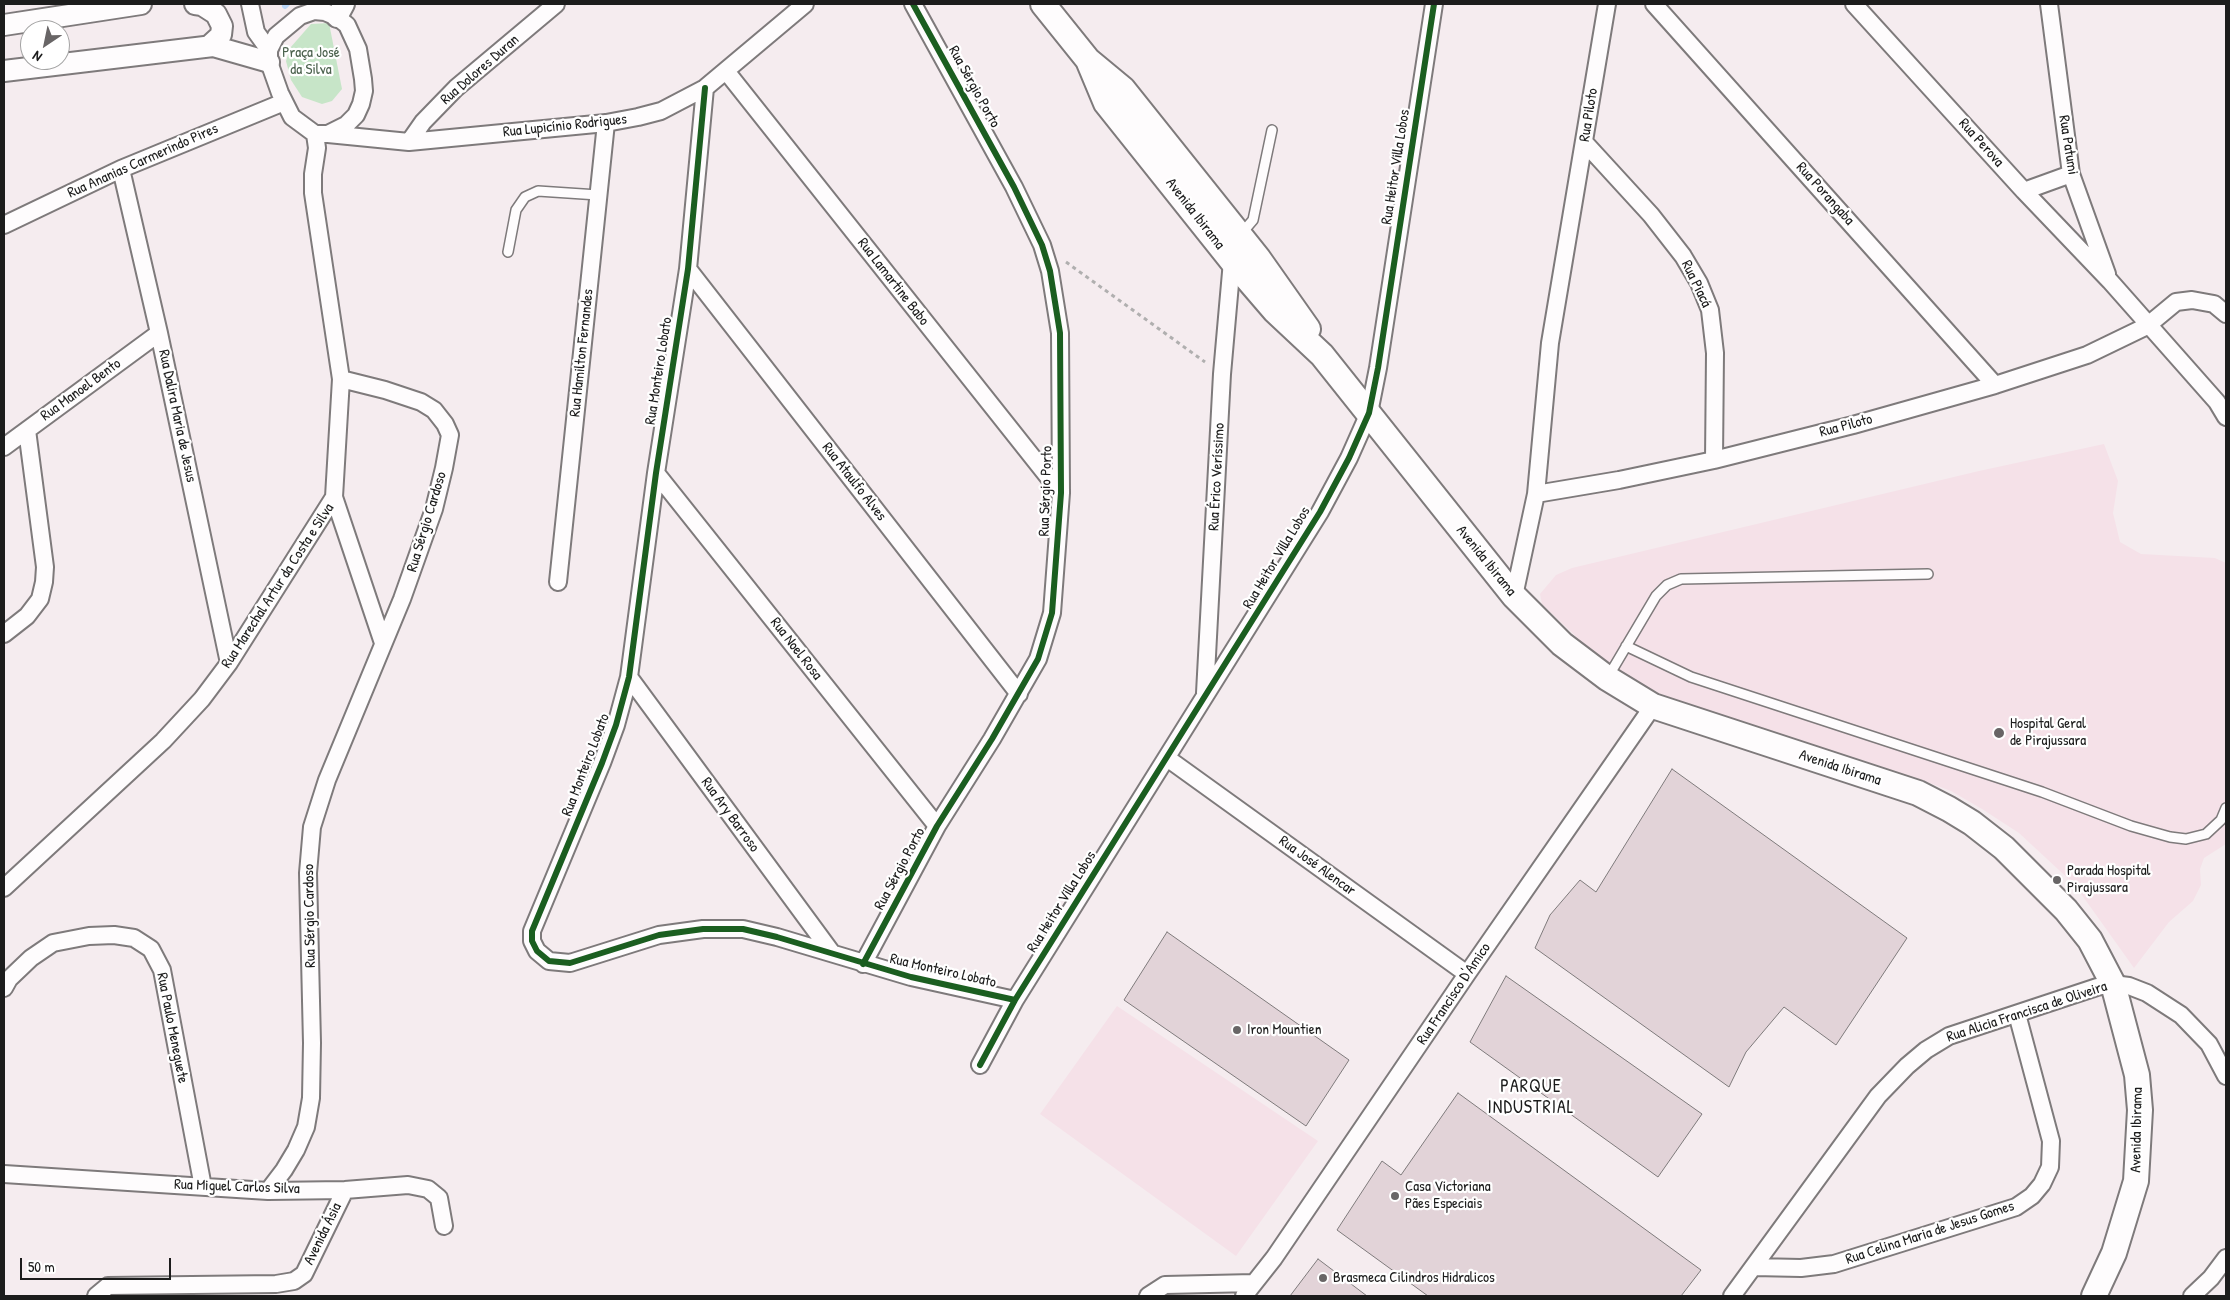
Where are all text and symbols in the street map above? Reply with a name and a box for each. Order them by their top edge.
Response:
north arrow [20,20,70,70]
street label: Rua Dolores Duran [437,31,523,109]
street label: Rua Sérgio Porto [944,43,1004,131]
park label: Praça José da Silva [282,44,340,79]
text: N [28,47,45,67]
street label: Rua Piloto [1576,87,1602,143]
street label: Rua Heitor Villa Lobos [1378,108,1414,226]
street label: Rua Lupicínio Rodrigues [502,111,628,141]
street label: Rua Patumi [2054,114,2082,176]
street label: Rua Perova [1955,115,2007,171]
street label: Rua Ananias Carmerindo Pires [65,120,221,202]
street label: Rua Porangaba [1792,159,1858,229]
street label: Avenida Ibirama [1162,175,1228,253]
street label: Rua Lamartine Babo [853,235,933,329]
street label: Rua Piacá [1677,257,1715,311]
street label: Rua Hamilton Fernandes [566,288,598,418]
street label: Rua Monteiro Lobato [642,316,676,426]
street label: Rua Dalira Maria de Jesus [154,348,200,484]
street label: Rua Manoel Bento [37,355,125,425]
street label: Rua Piloto [1818,410,1874,442]
street label: Rua Érico Veríssimo [1205,423,1229,531]
street label: Rua Ataulfo Alves [818,439,890,525]
street label: Rua Sérgio Porto [1035,445,1057,537]
street label: Rua Sérgio Cardoso [403,470,451,574]
street label: Rua Marechal Artur da Costa e Silva [218,500,338,672]
street label: Rua Heitor Villa Lobos [1239,504,1315,612]
street label: Avenida Ibirama [1452,522,1520,600]
street label: Rua Noel Rosa [766,614,826,684]
street label: Rua Monteiro Lobato [558,711,614,819]
place label: Hospital Geral de Pirajussara [2010,715,2086,750]
marker: Hospital Geral de Pirajussara [1992,726,2006,740]
street label: Avenida Ibirama [1797,746,1883,790]
street label: Rua Ary Barroso [697,774,763,856]
street label: Rua Sérgio Porto [871,825,929,913]
street label: Rua José Alencar [1275,832,1359,900]
street label: Rua Heitor Villa Lobos [1024,848,1100,956]
place label: Parada Hospital Pirajussara [2067,862,2151,897]
street label: Rua Sérgio Cardoso [300,864,320,968]
marker: Parada Hospital Pirajussara [2051,874,2063,886]
street label: Rua Francisco D'Amico [1413,940,1495,1048]
street label: Rua Monteiro Lobato [888,950,998,992]
street label: Rua Paulo Meneguete [152,971,192,1085]
street label: Rua Alicia Francisca de Oliveira [1945,978,2109,1046]
place label: Iron Mountien [1247,1021,1322,1039]
marker: Iron Mountien [1231,1024,1243,1036]
district label: PARQUE INDUSTRIAL [1486,1076,1576,1118]
street label: Avenida Ibirama [2127,1087,2147,1173]
street label: Rua Miguel Carlos Silva [174,1176,300,1198]
place label: Casa Victoriana Pães Especiais [1405,1178,1491,1213]
marker: Casa Victoriana Pães Especiais [1389,1190,1401,1202]
street label: Rua Celina Maria de Jesus Gomes [1844,1197,2016,1269]
street label: Avenida Ásia [300,1200,346,1268]
scale bar [22,1248,174,1280]
text: 50 m [28,1256,55,1277]
place label: Brasmeca Cilindros Hidralicos [1333,1269,1495,1287]
marker: Brasmeca Cilindros Hidralicos [1317,1272,1329,1284]

